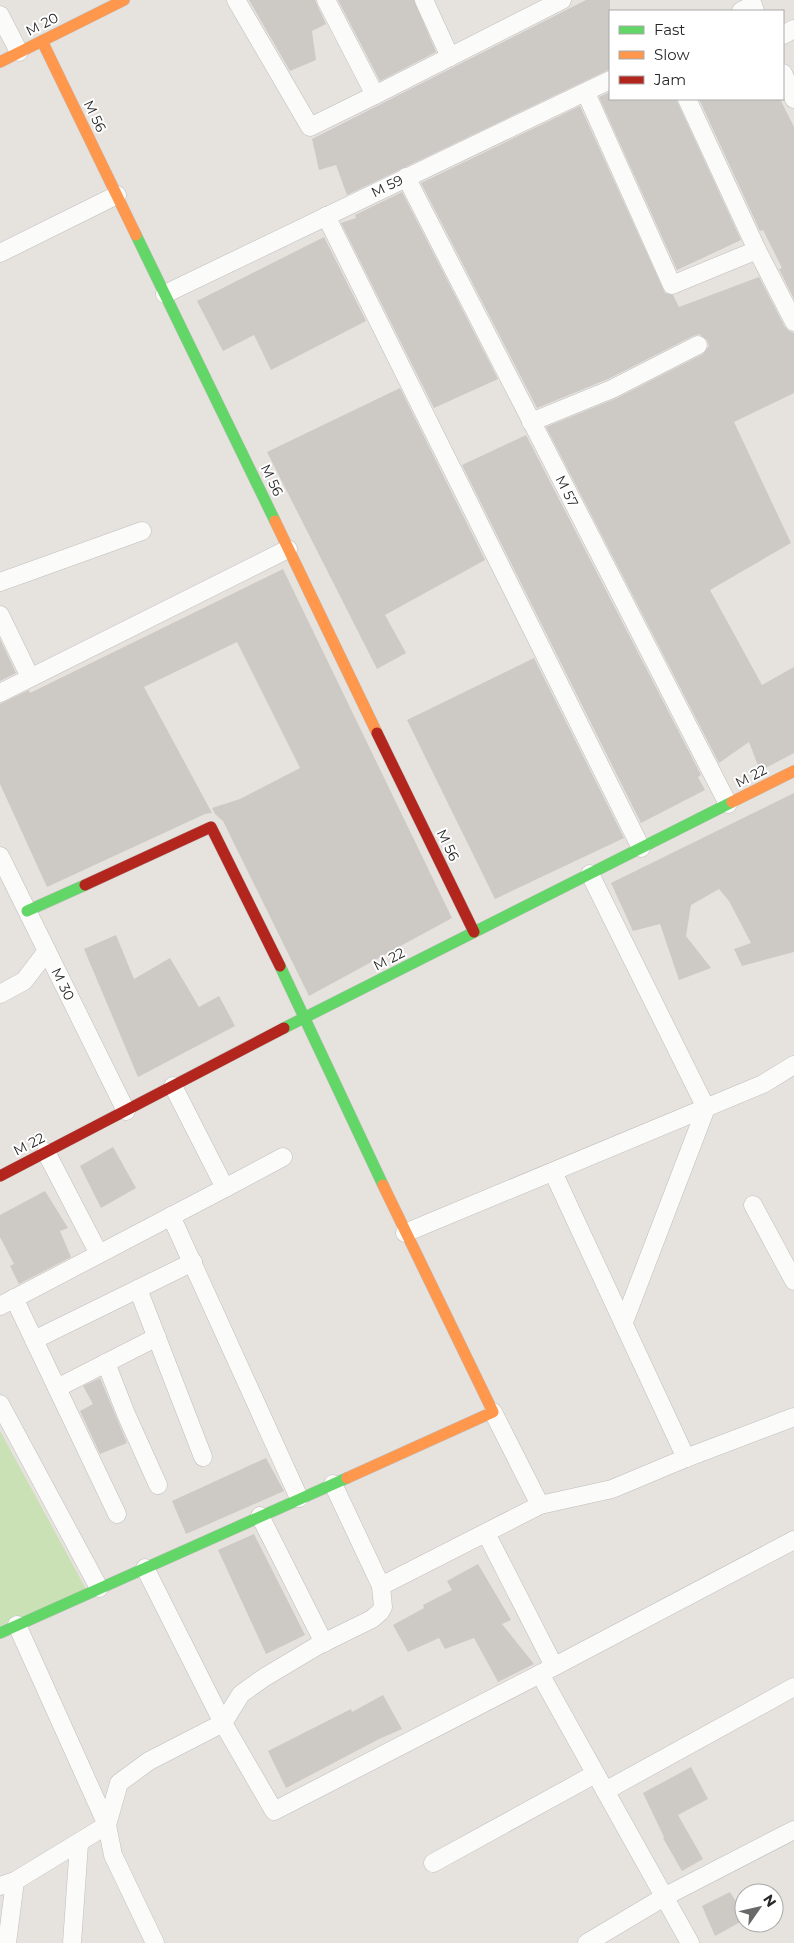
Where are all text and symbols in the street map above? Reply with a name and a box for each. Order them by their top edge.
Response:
street label: M 20 [23,8,61,40]
legend [609,10,784,100]
text: Fast [654,20,685,39]
text: Slow [654,45,690,64]
text: Jam [653,70,686,89]
street label: M 56 [80,97,111,135]
street label: M 59 [368,171,406,201]
street label: M 56 [257,461,288,499]
street label: M 57 [551,472,583,510]
street label: M 22 [732,760,770,791]
street label: M 56 [433,826,464,864]
street label: M 22 [370,943,408,974]
street label: M 30 [47,965,79,1003]
street label: M 22 [10,1128,48,1159]
north arrow [734,1883,784,1933]
text: N [759,1891,780,1910]

